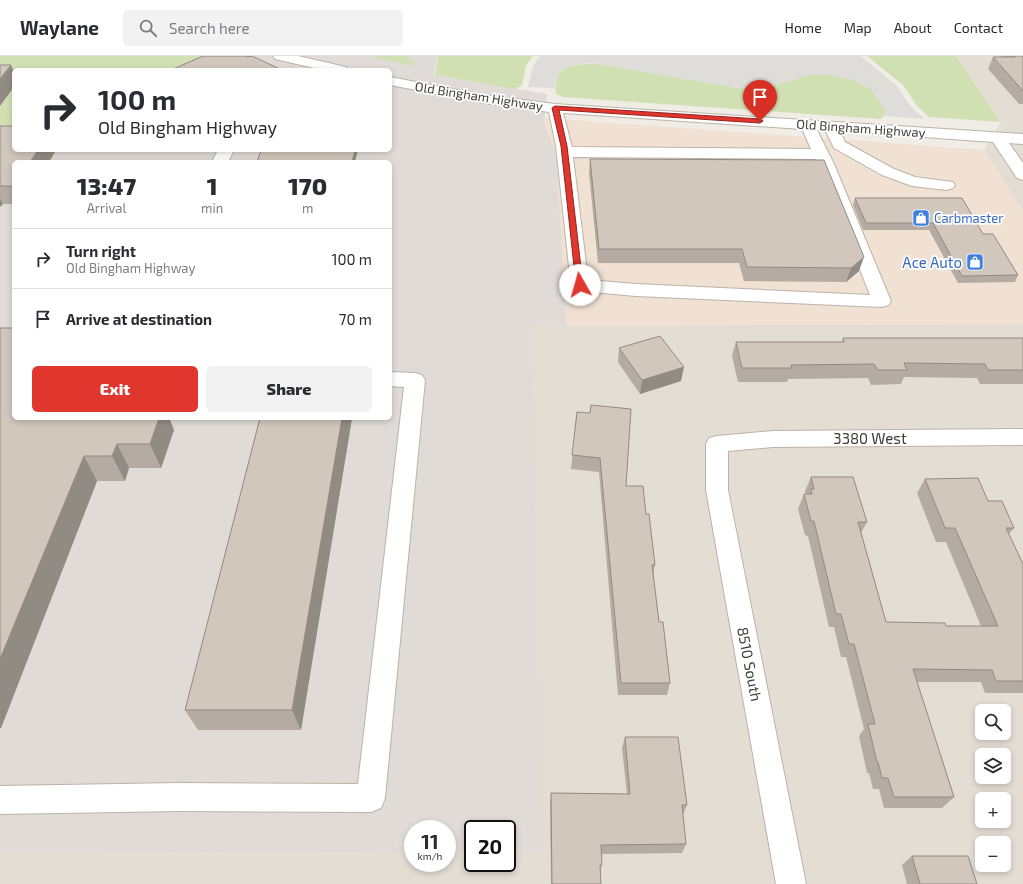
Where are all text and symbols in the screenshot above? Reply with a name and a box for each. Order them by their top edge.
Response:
search box [123,10,403,46]
text: Waylane [20,16,99,39]
icon: search [137,17,159,39]
text: Search here [169,19,250,37]
text: Home [785,19,822,36]
text: Map [844,19,872,36]
text: About [894,19,932,36]
text: Contact [954,19,1003,36]
street label: Old Bingham Highway [414,78,544,114]
pin [743,80,777,121]
text: 100 m [98,82,176,116]
icon: right [32,84,84,136]
icon: arrive [749,86,771,108]
text: Old Bingham Highway [98,116,277,138]
street label: Old Bingham Highway [796,116,926,141]
text: 13:47 [77,171,136,200]
text: 1 [207,171,218,200]
text: 170 [288,171,327,200]
text: Arrival [87,200,126,216]
text: min [201,200,223,216]
text: m [302,200,313,216]
shop icon: Carbmaster [911,208,931,228]
place label: Carbmaster [934,210,1003,226]
text: Turn right [66,242,136,260]
icon: right [32,248,54,270]
text: 100 m [331,250,372,268]
shop icon: Ace Auto [965,252,985,272]
place label: Ace Auto [902,253,962,271]
text: Old Bingham Highway [66,260,195,276]
position arrow [559,264,601,306]
icon: arrive [32,308,54,330]
text: Arrive at destination [66,310,212,328]
text: 70 m [339,310,372,328]
button: Exit [32,366,198,412]
button: Share [206,366,372,412]
street label: 3380 West [833,429,907,447]
street label: 8510 South [734,625,766,703]
map controls [975,704,1011,872]
button: search [975,704,1011,740]
button: layers [975,748,1011,784]
button: + [975,792,1011,828]
speed limit sign: 20 [464,820,516,872]
text: 11 [421,829,439,853]
button: − [975,836,1011,872]
text: km/h [418,850,442,862]

